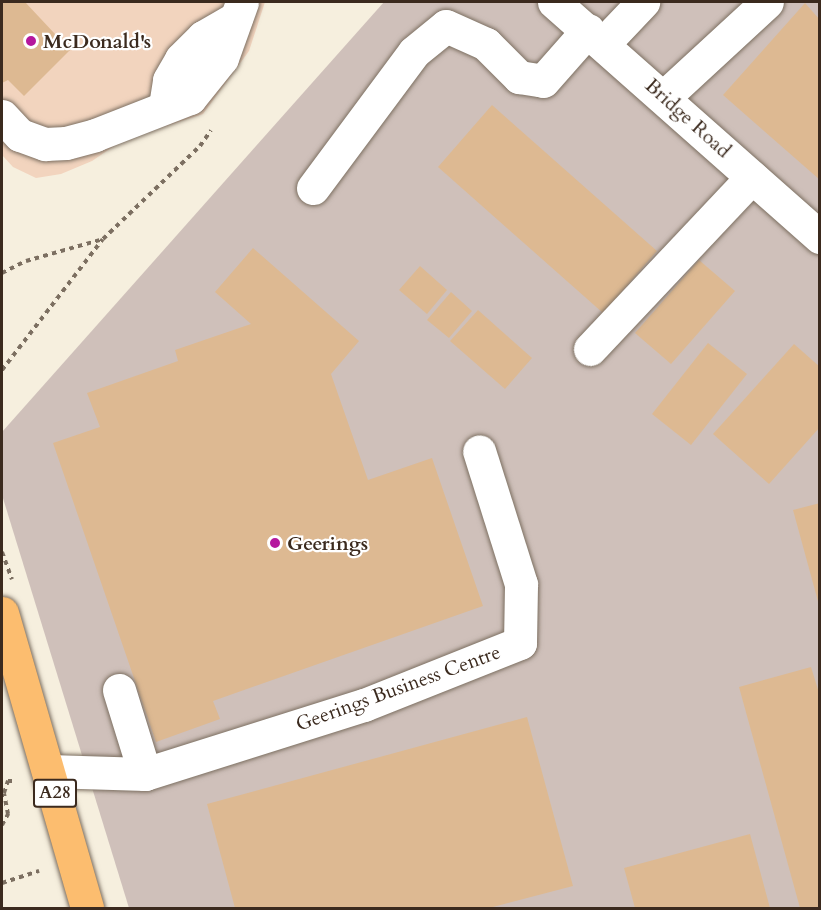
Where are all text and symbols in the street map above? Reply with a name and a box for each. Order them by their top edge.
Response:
place label: McDonald's [43,29,151,53]
marker: McDonald's [24,34,38,48]
street label: Bridge Road [640,73,736,163]
place label: Geerings [287,531,368,555]
marker: Geerings [268,536,282,550]
street label: Geerings Business Centre [292,640,504,736]
road number: A28 [32,778,78,808]

